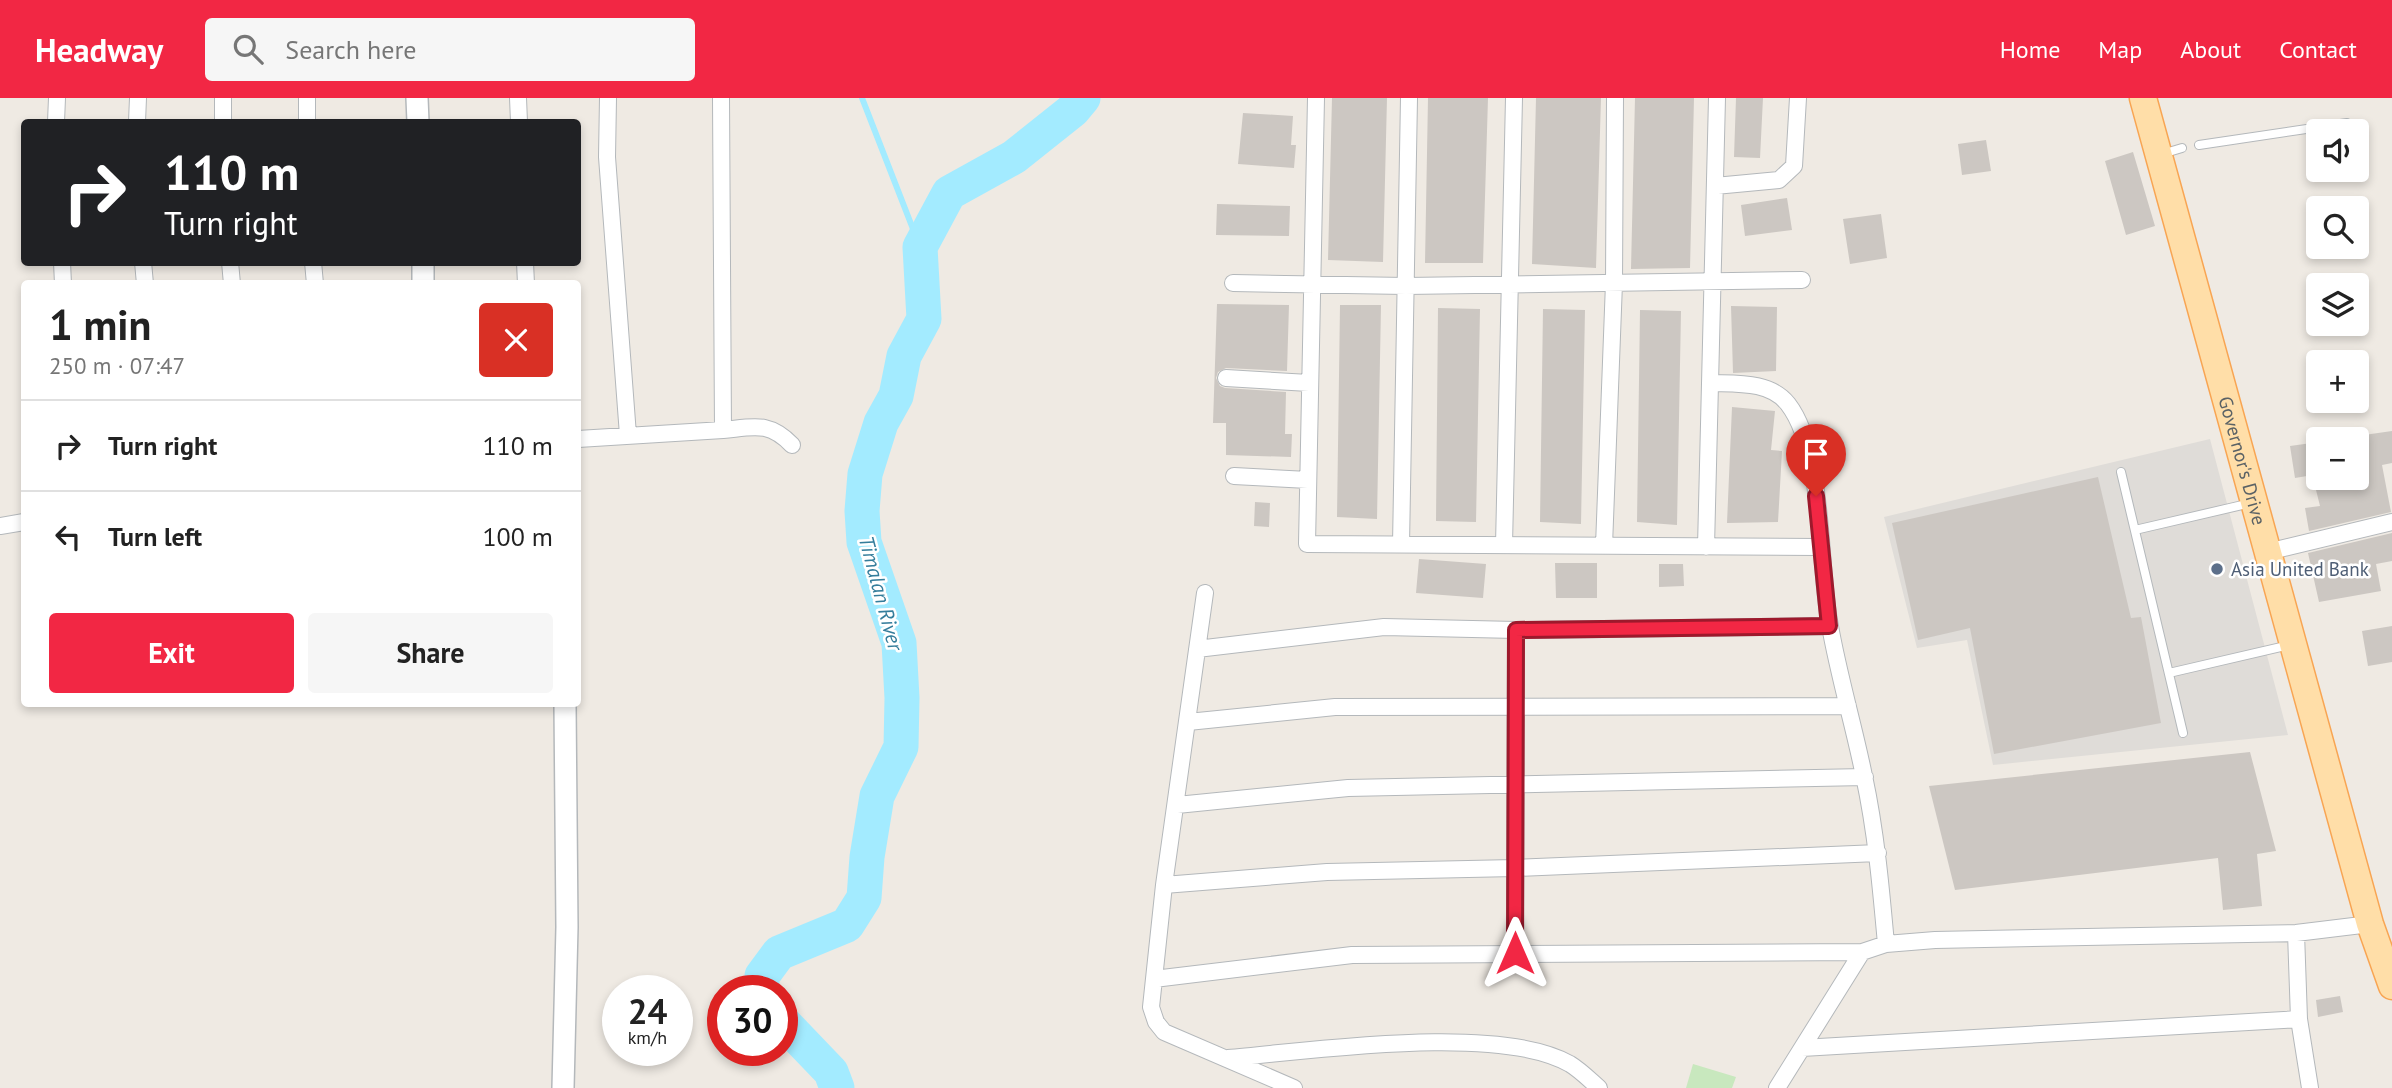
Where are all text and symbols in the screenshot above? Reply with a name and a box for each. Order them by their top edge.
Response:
search box [205,18,695,81]
text: Headway [35,28,163,71]
icon: search [229,30,267,68]
text: Search here [285,33,416,66]
text: Home [2000,34,2060,65]
text: Map [2098,34,2142,65]
text: About [2180,34,2241,65]
text: Contact [2279,34,2357,65]
map controls [2306,119,2369,490]
button: sound [2306,119,2369,182]
text: 110 m [164,140,299,204]
icon: right [49,147,140,238]
button: search [2306,196,2369,259]
text: Turn right [164,202,298,244]
button: layers [2306,273,2369,336]
text: 1 min [49,297,151,352]
button: close [479,303,553,377]
button: + [2306,350,2369,413]
text: 250 m · 07:47 [49,351,185,380]
street label: Governor's Drive [2214,394,2272,528]
pin [1786,424,1846,496]
icon: right [49,427,87,465]
button: − [2306,427,2369,490]
text: Turn right [108,429,217,462]
text: 110 m [482,429,553,462]
icon: arrive [1797,435,1835,473]
icon: left [49,518,87,556]
text: Turn left [108,520,202,553]
text: 100 m [482,520,553,553]
water label: Timalan River [853,533,910,655]
place label: Asia United Bank [2231,557,2369,581]
marker: Asia United Bank [2209,561,2225,577]
button: Exit [49,613,294,693]
button: Share [308,613,553,693]
position arrow [1478,916,1552,990]
speed limit sign: 30 [707,975,798,1066]
text: 24 [628,988,667,1034]
text: km/h [628,1026,667,1049]

